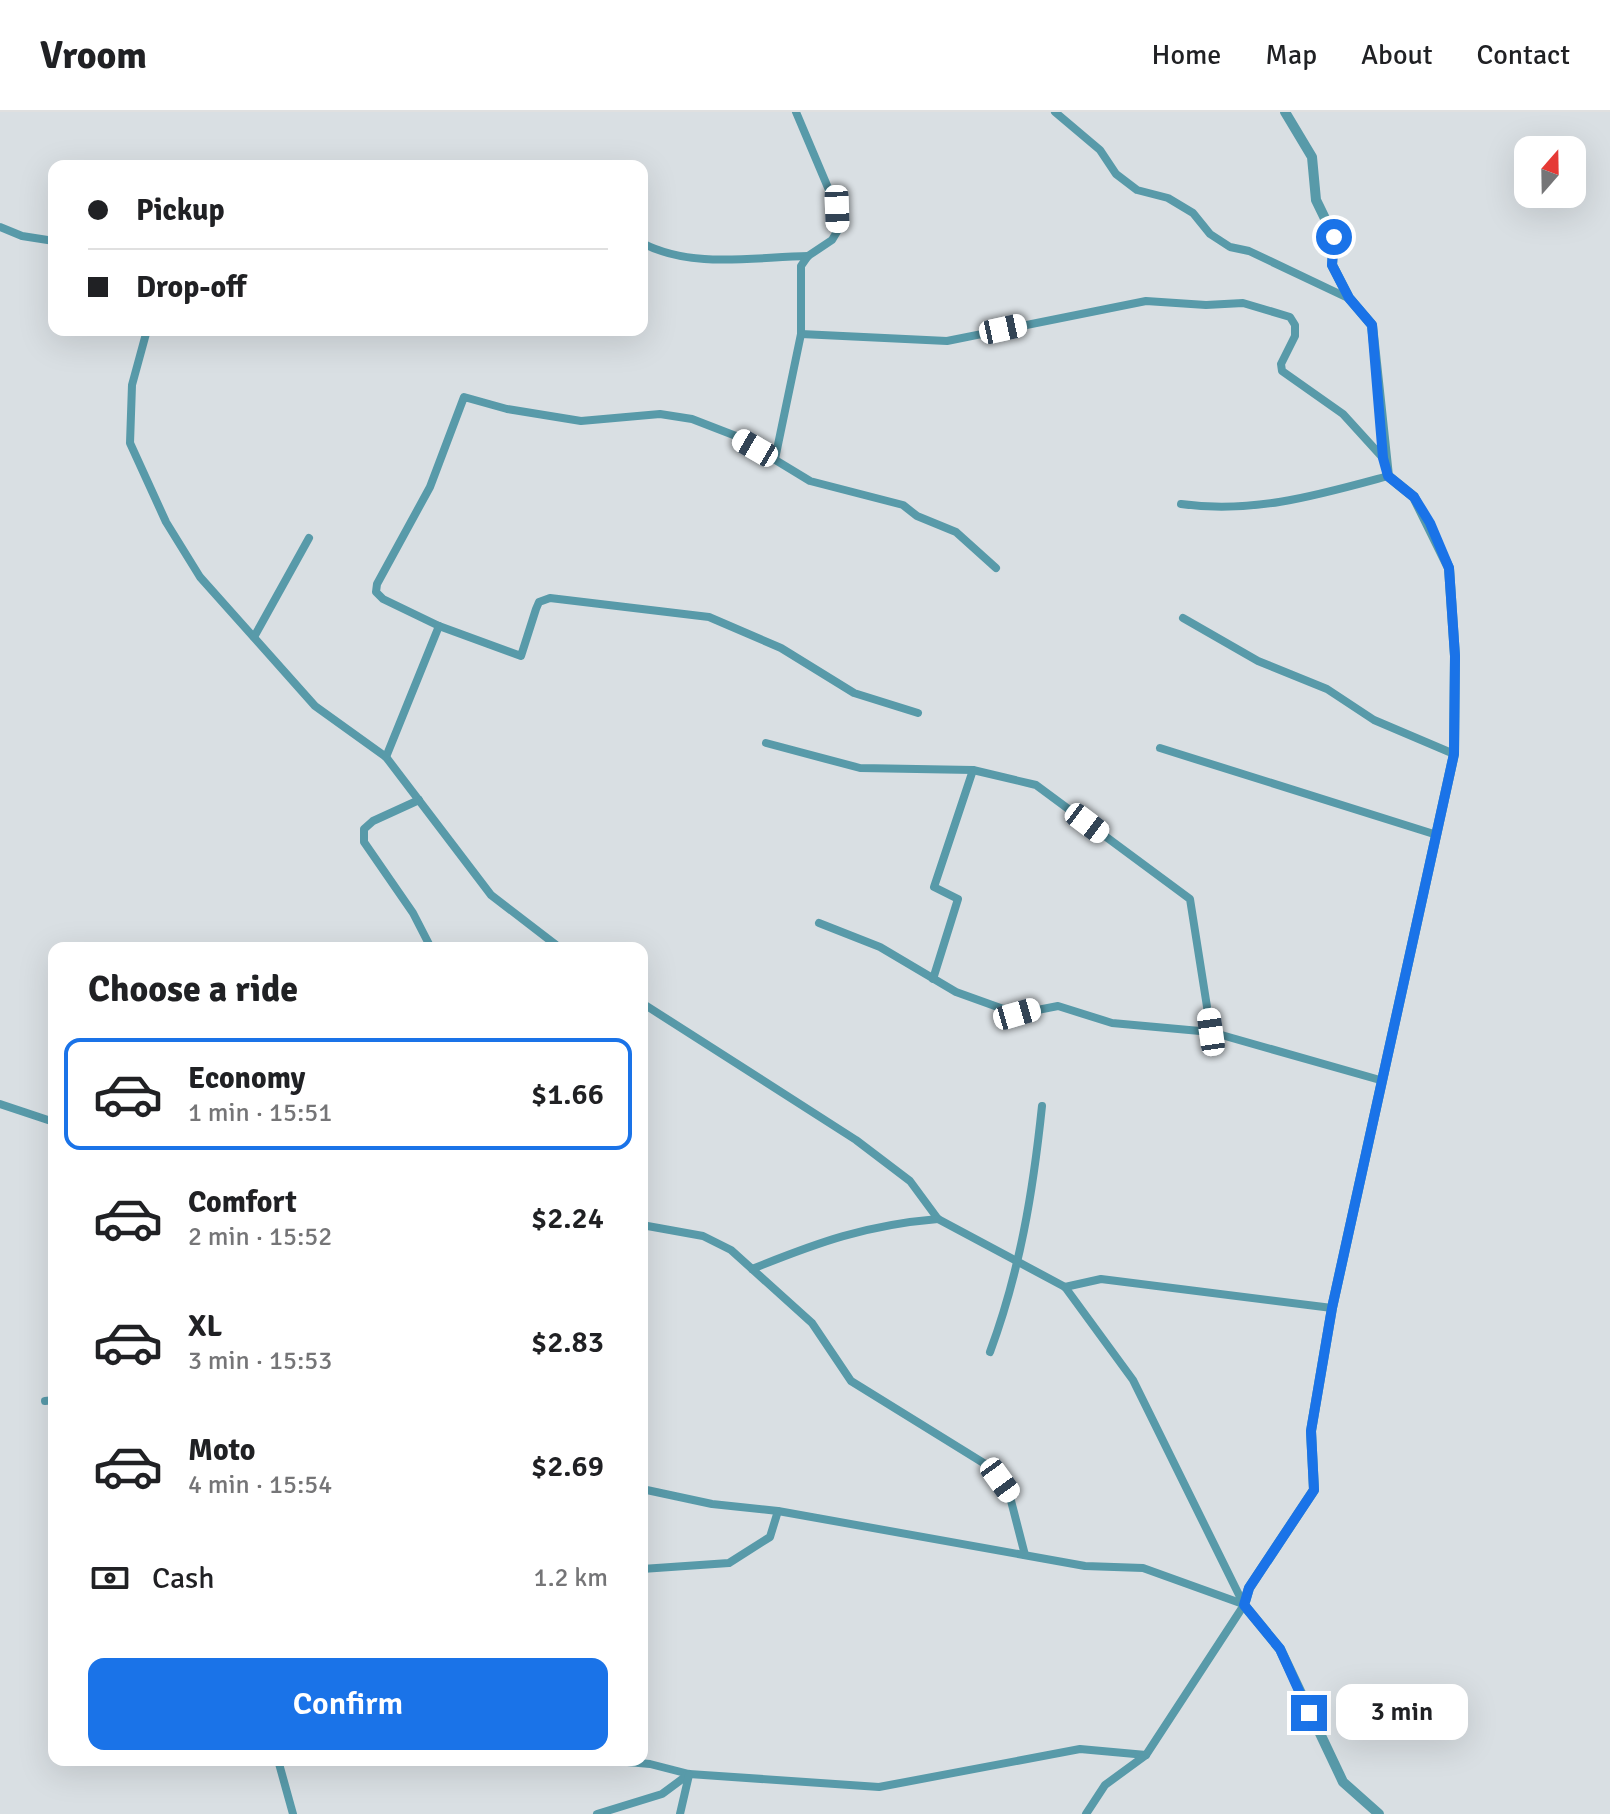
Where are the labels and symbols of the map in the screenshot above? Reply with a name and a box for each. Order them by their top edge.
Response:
north arrow [1514,136,1586,208]
car [824,185,850,233]
route start [1316,219,1352,255]
car [977,312,1029,346]
car [728,426,782,470]
car [1061,799,1113,847]
car [991,996,1043,1032]
car [1196,1007,1226,1057]
car [976,1454,1024,1506]
callout: 3 min [1337,1685,1469,1741]
route end [1291,1695,1327,1731]

